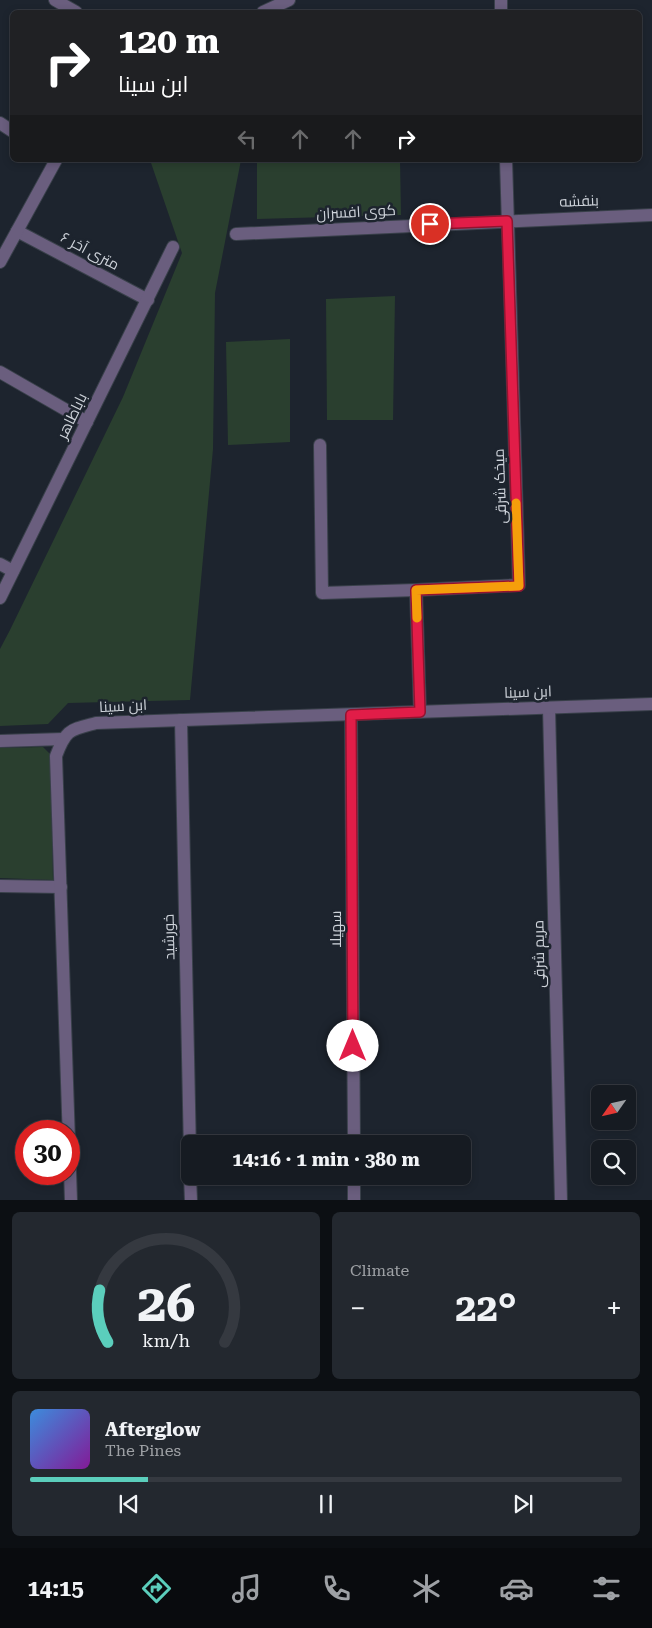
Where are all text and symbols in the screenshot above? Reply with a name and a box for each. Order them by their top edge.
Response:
text: 120 m [118,21,219,62]
icon: right [35,30,100,95]
text: ابن سینا [118,72,188,97]
icon: left [233,125,261,153]
icon: ahead [286,125,314,153]
icon: ahead [339,125,367,153]
icon: right [392,125,420,153]
street label: بنفشه [559,191,599,211]
street label: کوی افسران [316,201,396,224]
pin [409,203,451,245]
icon: arrive [416,210,444,238]
street label: ۶ متری آخر [57,228,122,275]
street label: باباطاهر [53,390,91,443]
street label: میخک شرقی [490,448,511,524]
street label: ابن سینا [504,682,552,703]
street label: ابن سینا [99,696,147,717]
street label: سهیلا [327,911,346,947]
street label: خورشید [160,914,178,960]
street label: مریم شرقی [529,920,550,988]
position arrow [326,1019,378,1071]
north arrow [591,1085,636,1130]
map controls [591,1085,636,1185]
speed limit sign: 30 [15,1120,80,1185]
button: search [591,1140,636,1185]
text: 14:16 · 1 min · 380 m [232,1148,420,1171]
text: Climate [350,1261,409,1280]
text: 26 [137,1273,195,1334]
text: 22° [455,1286,517,1330]
text: − [350,1292,366,1325]
text: + [606,1292,622,1325]
text: km/h [142,1330,190,1351]
text: Afterglow [105,1418,201,1441]
text: The Pines [105,1441,181,1460]
icon: previous [115,1490,143,1518]
icon: pause [312,1490,340,1518]
icon: next [509,1490,537,1518]
icon: directions [139,1571,174,1606]
icon: music [229,1571,264,1606]
icon: phone [319,1571,354,1606]
icon: climate [409,1571,444,1606]
icon: car [499,1571,534,1606]
icon: filters [589,1571,624,1606]
text: 14:15 [28,1576,84,1601]

